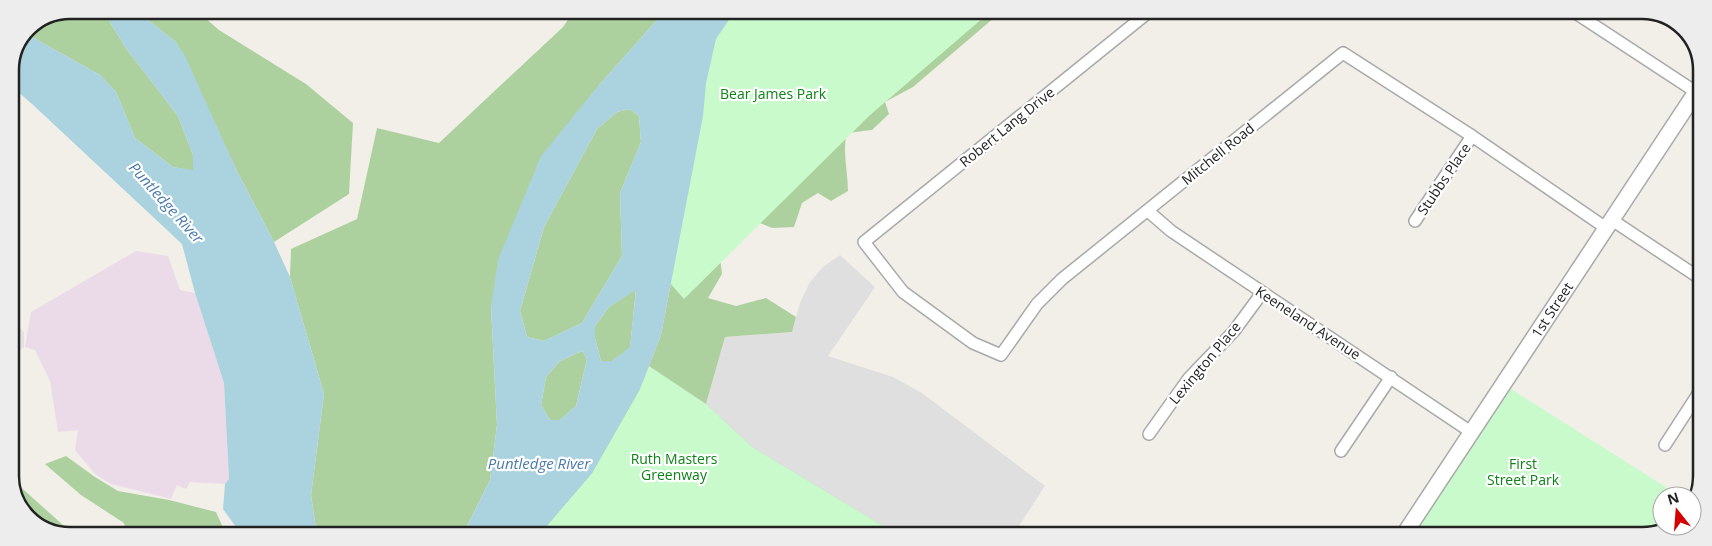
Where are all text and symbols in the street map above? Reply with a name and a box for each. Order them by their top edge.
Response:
street label: Robert Lang Drive [955,82,1058,171]
park label: Bear James Park [720,84,827,103]
street label: Mitchell Road [1177,118,1258,189]
street label: Stubbs Place [1413,139,1475,218]
water label: Puntledge River [125,158,209,248]
street label: 1st Street [1527,278,1577,341]
street label: Keeneland Avenue [1252,282,1365,364]
street label: Lexington Place [1165,317,1245,408]
park label: Ruth Masters Greenway [631,449,718,484]
water label: Puntledge River [488,453,591,473]
park label: First Street Park [1487,454,1560,489]
north arrow [1652,486,1702,536]
text: N [1665,487,1681,509]

